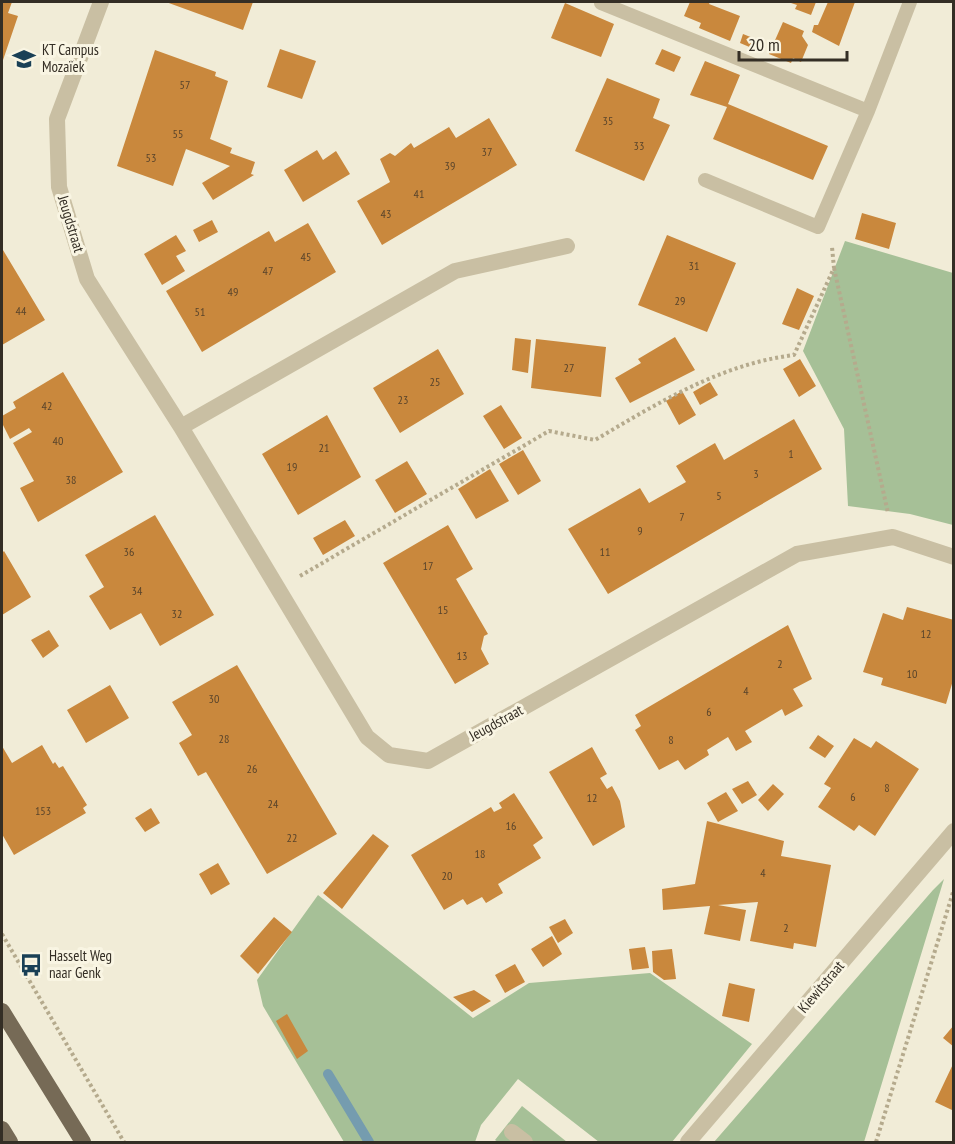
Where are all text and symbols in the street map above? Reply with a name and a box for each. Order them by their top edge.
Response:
scale bar [739,24,847,62]
text: 20 m [748,33,780,56]
place label: KT Campus Mozaïek [42,40,99,76]
school or university icon: KT Campus Mozaïek [11,46,37,72]
house number: 57 [180,77,190,92]
house number: 35 [603,113,613,128]
house number: 55 [173,126,183,141]
house number: 33 [634,138,644,153]
house number: 37 [482,144,492,159]
house number: 53 [146,150,156,165]
house number: 39 [445,158,455,173]
house number: 41 [414,186,424,201]
street label: Jeugdstraat [54,192,89,255]
house number: 43 [381,206,391,221]
house number: 45 [301,249,311,264]
house number: 31 [689,258,699,273]
house number: 47 [263,263,273,278]
house number: 49 [228,284,238,299]
house number: 29 [675,293,685,308]
house number: 44 [16,303,27,318]
house number: 51 [195,304,205,319]
house number: 27 [564,360,574,375]
house number: 25 [430,374,440,389]
house number: 23 [398,392,408,407]
house number: 42 [42,398,52,413]
house number: 40 [53,433,63,448]
house number: 21 [319,440,329,455]
house number: 1 [788,446,794,461]
house number: 19 [287,459,297,474]
house number: 3 [753,466,759,481]
house number: 38 [66,472,76,487]
house number: 5 [716,488,722,503]
house number: 7 [679,509,685,524]
house number: 9 [637,523,643,538]
house number: 36 [124,544,134,559]
house number: 11 [600,544,610,559]
house number: 17 [423,558,433,573]
house number: 34 [132,583,143,598]
house number: 15 [438,602,448,617]
house number: 32 [172,606,182,621]
house number: 12 [921,626,931,641]
house number: 13 [457,648,467,663]
house number: 2 [777,656,783,671]
house number: 10 [907,666,917,681]
house number: 4 [743,683,749,698]
house number: 30 [209,691,219,706]
street label: Jeugdstraat [465,700,526,746]
house number: 6 [706,704,712,719]
house number: 28 [219,731,229,746]
house number: 8 [668,732,674,747]
house number: 26 [247,761,257,776]
house number: 8 [884,780,890,795]
house number: 6 [850,789,856,804]
house number: 12 [587,790,597,805]
house number: 24 [268,796,279,811]
house number: 153 [35,803,51,818]
house number: 16 [506,818,516,833]
house number: 22 [287,830,297,845]
house number: 18 [475,846,485,861]
house number: 4 [760,865,766,880]
house number: 20 [442,868,452,883]
house number: 2 [783,920,789,935]
place label: Hasselt Weg naar Genk [49,946,112,982]
bus stop icon: Hasselt Weg naar Genk [18,952,44,978]
street label: Kiewitstraat [793,957,848,1017]

